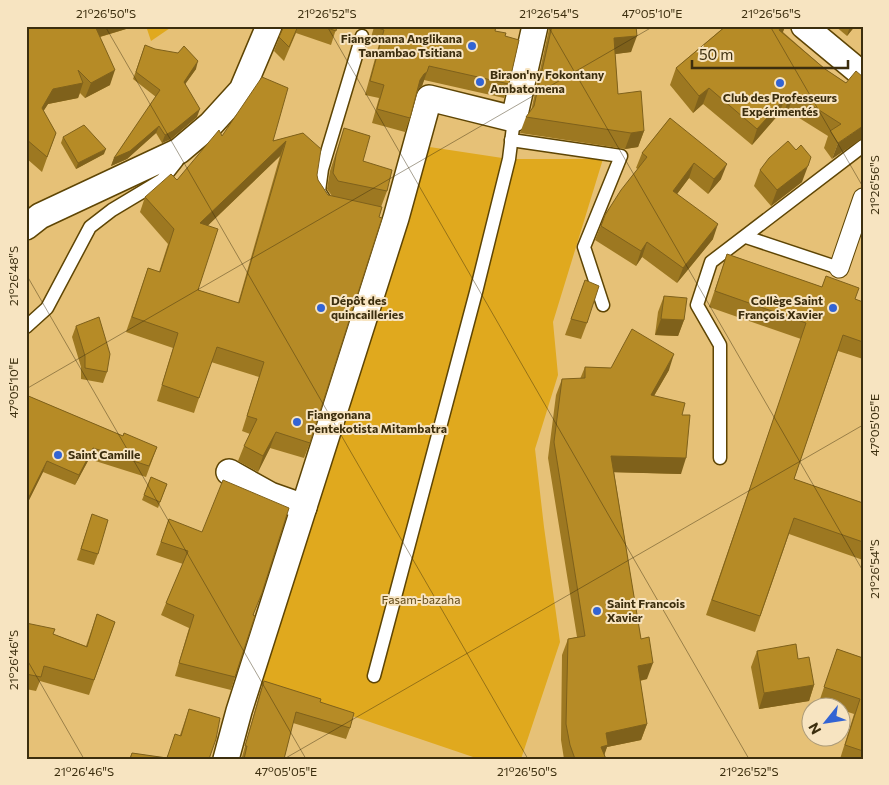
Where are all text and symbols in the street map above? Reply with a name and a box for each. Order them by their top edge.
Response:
text: 21°26'50"S [76,6,136,20]
text: 21°26'52"S [298,6,356,20]
text: 21°26'54"S [519,6,579,20]
text: 47°05'10"E [622,6,682,20]
text: 21°26'56"S [741,6,801,20]
place label: Fiangonana Anglikana Tanambao Tsitiana [341,31,462,59]
scale bar [692,38,848,70]
marker: Fiangonana Anglikana Tanambao Tsitiana [466,40,478,52]
text: 50 m [699,45,733,63]
place label: Biraon'ny Fokontany Ambatomena [490,67,605,95]
marker: Biraon'ny Fokontany Ambatomena [474,76,486,88]
marker: Club des Professeurs Expérimentés [774,77,786,89]
place label: Club des Professeurs Expérimentés [723,90,838,118]
text: 21°26'56"S [867,155,881,215]
text: 21°26'48"S [6,246,20,306]
place label: Dépôt des quincailleries [331,293,404,321]
place label: Collège Saint François Xavier [738,293,823,321]
marker: Dépôt des quincailleries [315,302,327,314]
marker: Collège Saint François Xavier [827,302,839,314]
text: 47°05'10"E [6,358,20,418]
text: 47°05'05"E [867,394,881,456]
place label: Fiangonana Pentekotista Mitambatra [307,407,447,435]
marker: Fiangonana Pentekotista Mitambatra [291,416,303,428]
place label: Saint Camille [68,447,140,461]
marker: Saint Camille [52,449,64,461]
text: 21°26'54"S [867,539,881,599]
park label: Fasam-bazaha [382,592,460,606]
place label: Saint Francois Xavier [607,596,685,624]
marker: Saint Francois Xavier [591,605,603,617]
text: 21°26'46"S [6,630,20,690]
north arrow [802,698,852,748]
text: N [804,720,824,738]
text: 21°26'46"S [54,764,114,778]
text: 47°05'05"E [255,764,317,778]
text: 21°26'50"S [497,764,557,778]
text: 21°26'52"S [720,764,778,778]

